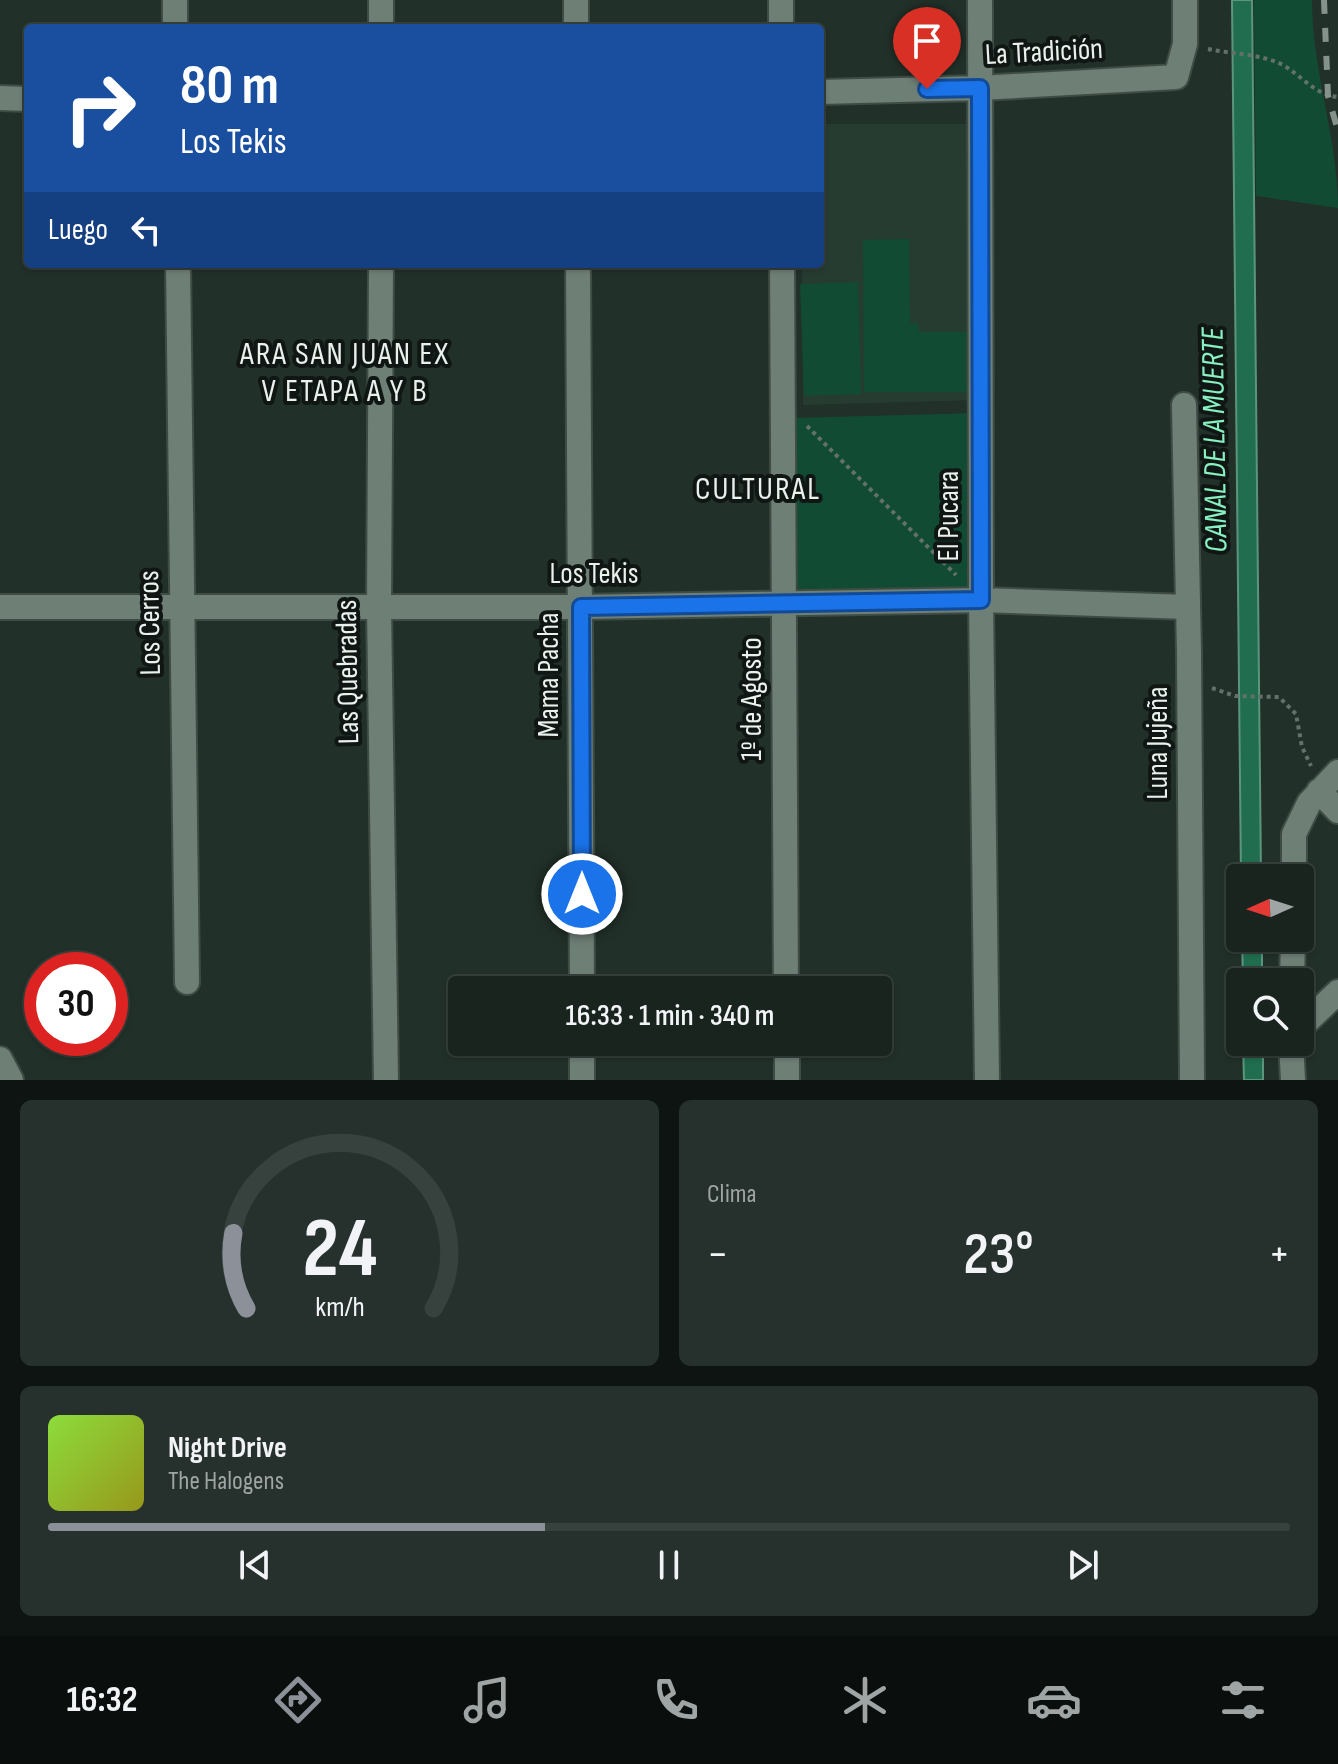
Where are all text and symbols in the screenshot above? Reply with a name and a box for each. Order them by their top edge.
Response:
pin [893,7,961,89]
icon: arrive [905,19,949,63]
street label: La Tradición [984,31,1104,73]
text: 80 m [180,53,279,120]
icon: right [48,56,152,160]
text: Los Tekis [180,121,287,164]
icon: left [124,208,168,252]
text: Luego [48,212,108,248]
water label: CANAL DE LA MUERTE [1194,326,1236,553]
district label: ARA SAN JUAN EX V ETAPA A Y B [239,335,450,411]
district label: CULTURAL [695,470,821,509]
street label: El Pucara [931,471,967,561]
street label: Los Tekis [550,556,638,592]
street label: Los Cerros [131,570,169,676]
street label: Las Quebradas [329,599,367,745]
street label: Mama Pacha [531,612,567,738]
street label: 1º de Agosto [734,637,770,761]
street label: Luna Jujeña [1140,686,1176,800]
position arrow [540,852,624,936]
north arrow [1226,864,1314,952]
map controls [1226,864,1314,1056]
speed limit sign: 30 [24,952,128,1056]
button: search [1226,968,1314,1056]
text: 16:33 · 1 min · 340 m [566,998,774,1034]
text: Clima [707,1179,757,1210]
text: 24 [302,1200,377,1300]
text: 23° [963,1219,1034,1291]
text: − [707,1228,729,1281]
text: + [1268,1228,1290,1281]
text: km/h [315,1290,364,1325]
text: Night Drive [168,1430,287,1466]
text: The Halogens [168,1466,284,1497]
icon: previous [233,1543,277,1587]
icon: pause [647,1543,691,1587]
icon: next [1061,1543,1105,1587]
icon: directions [270,1672,326,1728]
icon: music [459,1672,515,1728]
icon: phone [648,1672,704,1728]
icon: climate [837,1672,893,1728]
icon: car [1026,1672,1082,1728]
icon: filters [1215,1672,1271,1728]
text: 16:32 [66,1679,138,1722]

